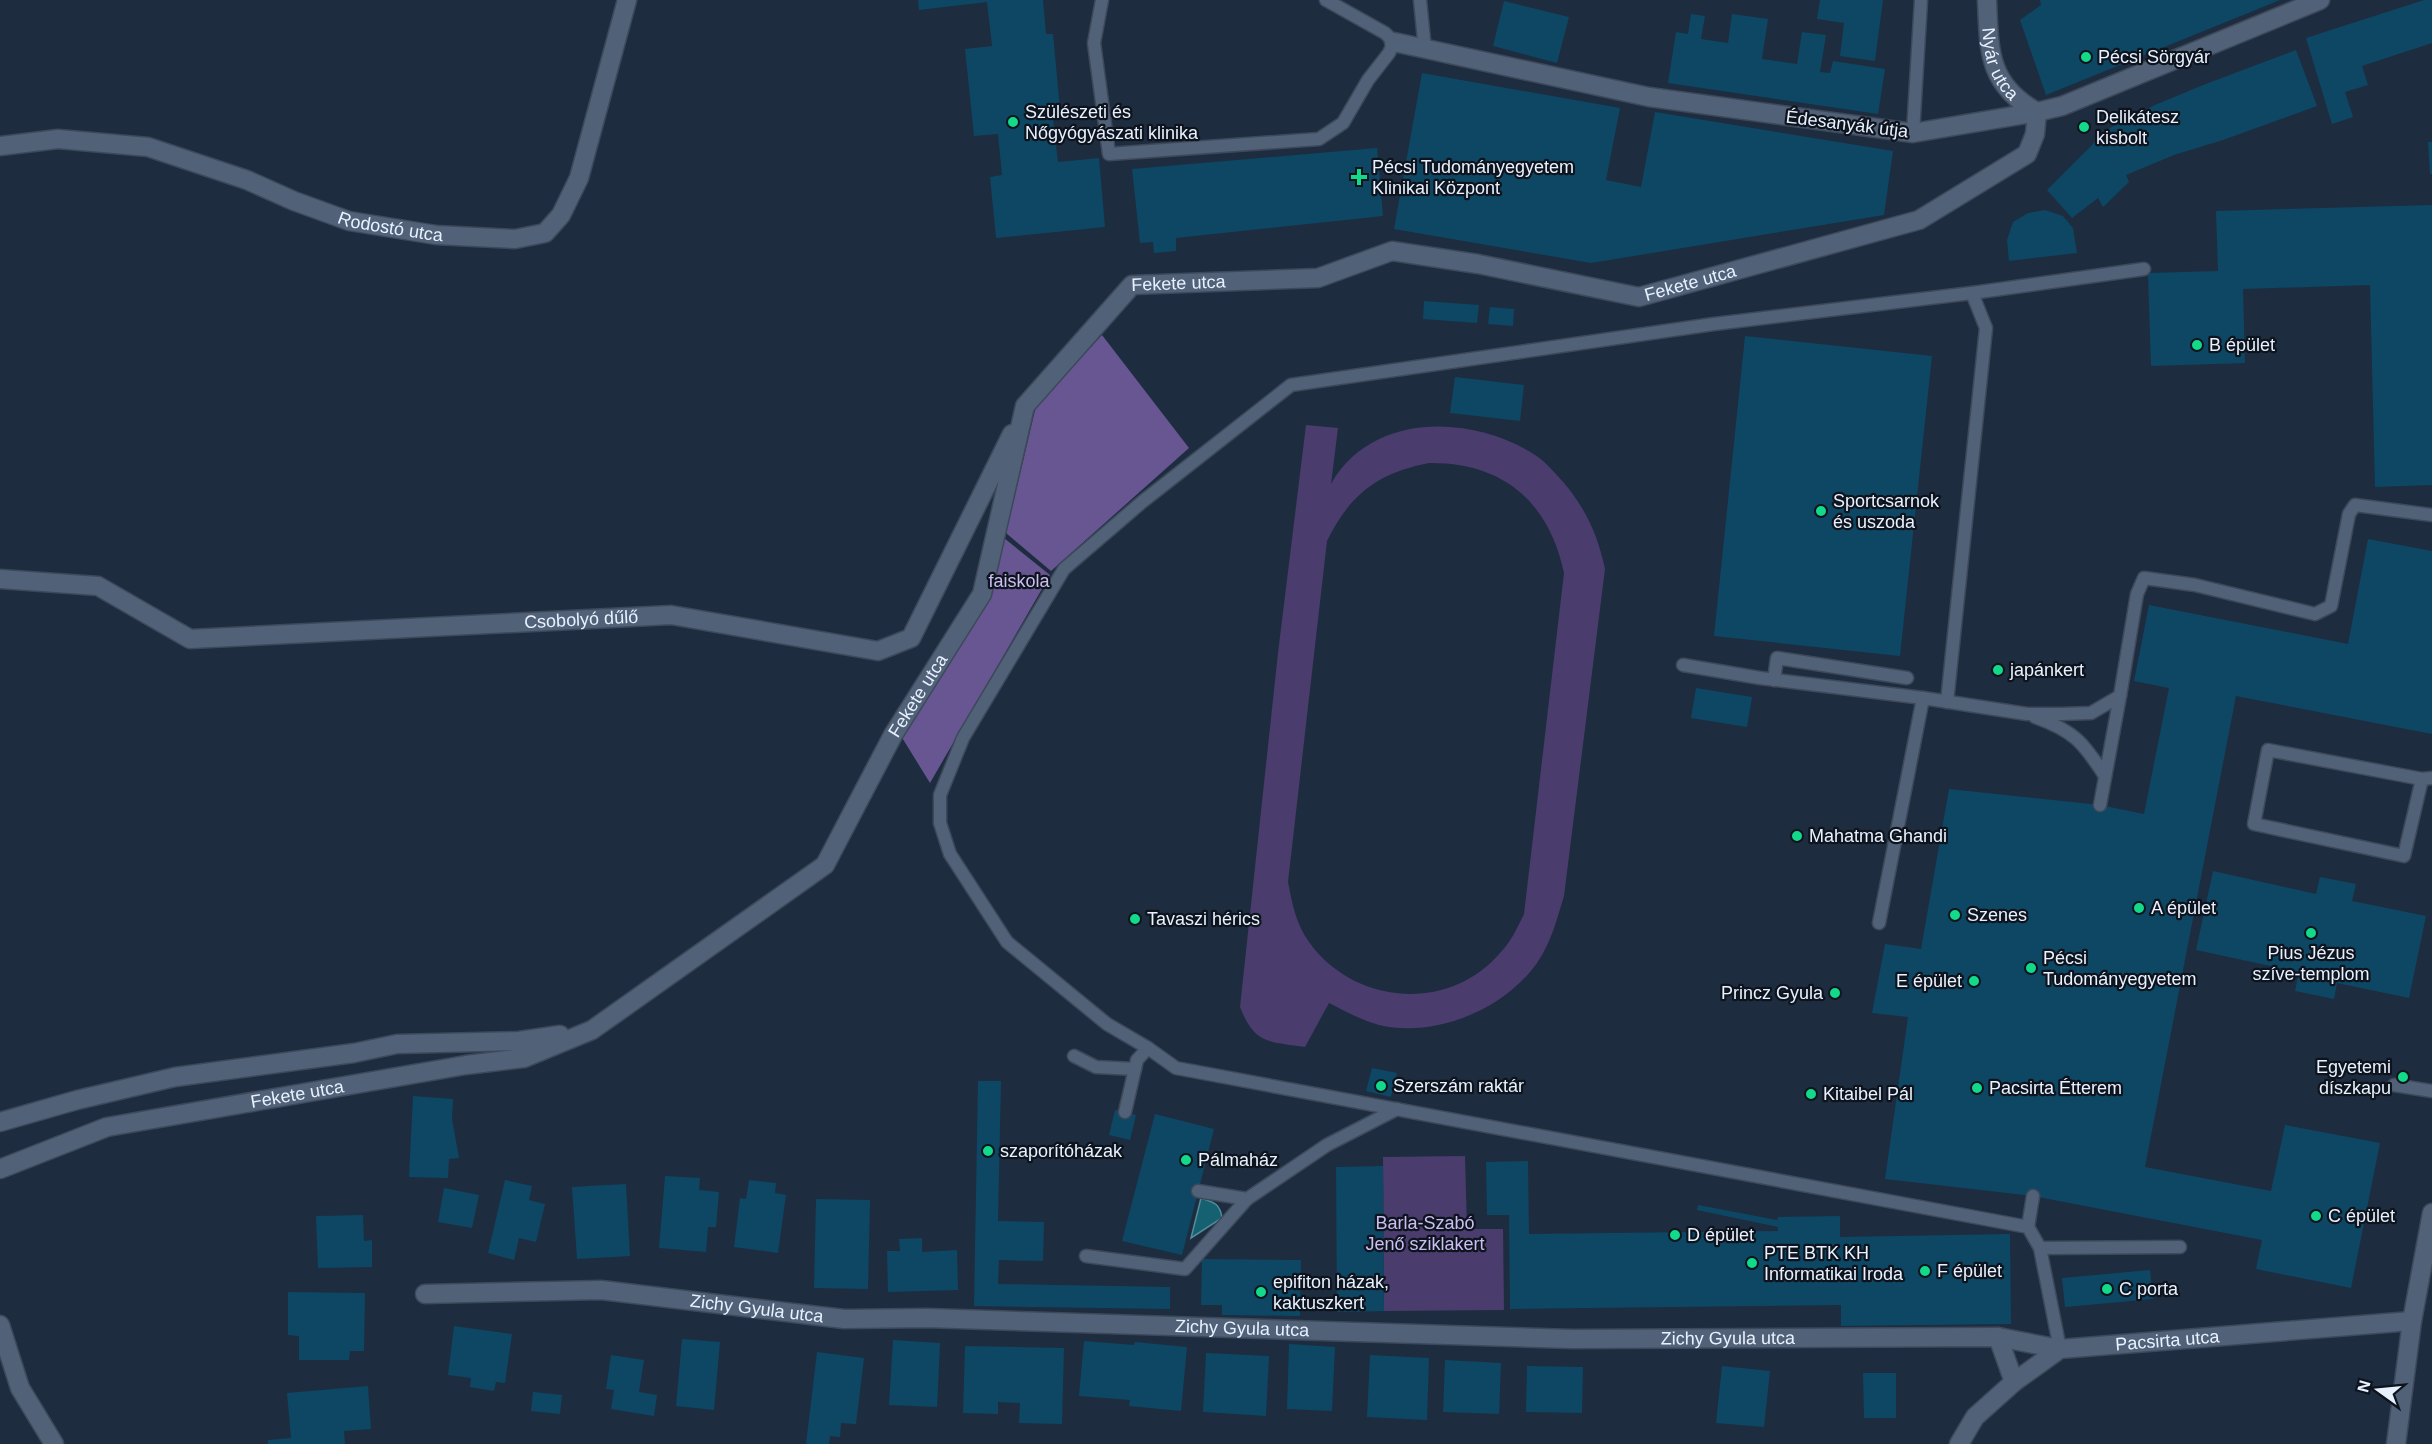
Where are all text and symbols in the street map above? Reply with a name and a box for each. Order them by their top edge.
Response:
street label: Nyár utca [1978,27,2023,105]
place label: Pécsi Sörgyár [2098,47,2210,67]
marker: Pécsi Sörgyár [2079,50,2093,64]
place label: Szülészeti és Nőgyógyászati klinika [1025,102,1199,143]
street label: Édesanyák útja [1785,107,1910,142]
place label: Delikátesz kisbolt [2096,107,2179,148]
marker: Szülészeti és Nőgyógyászati klinika [1006,115,1020,129]
marker: Delikátesz kisbolt [2077,120,2091,134]
place label: Pécsi Tudományegyetem Klinikai Központ [1372,157,1574,198]
marker: Pécsi Tudományegyetem Klinikai Központ [1350,168,1368,186]
street label: Rodostó utca [335,208,444,245]
street label: Fekete utca [1642,261,1739,305]
street label: Fekete utca [1131,271,1227,295]
place label: B épület [2209,335,2275,355]
marker: B épület [2190,338,2204,352]
place label: Sportcsarnok és uszoda [1833,491,1940,532]
marker: Sportcsarnok és uszoda [1814,504,1828,518]
park label: faiskola [988,571,1051,591]
street label: Csobolyó dűlő [524,607,639,632]
street label: Fekete utca [884,650,952,741]
place label: japánkert [2009,660,2084,680]
marker: japánkert [1991,663,2005,677]
place label: Mahatma Ghandi [1809,826,1947,846]
marker: Mahatma Ghandi [1790,829,1804,843]
place label: A épület [2151,898,2216,918]
marker: A épület [2132,901,2146,915]
place label: Szenes [1967,905,2027,925]
marker: Szenes [1948,908,1962,922]
place label: Tavaszi hérics [1147,909,1260,929]
marker: Tavaszi hérics [1128,912,1142,926]
marker: Pius Jézus szíve-templom [2304,926,2318,940]
place label: Pius Jézus szíve-templom [2252,943,2370,984]
place label: Pécsi Tudományegyetem [2043,948,2196,989]
marker: Pécsi Tudományegyetem [2024,961,2038,975]
place label: E épület [1896,971,1962,991]
marker: E épület [1967,974,1981,988]
place label: Princz Gyula [1721,983,1824,1003]
marker: Princz Gyula [1828,986,1842,1000]
place label: Egyetemi díszkapu [2316,1057,2391,1098]
marker: Egyetemi díszkapu [2396,1070,2410,1084]
street label: Fekete utca [249,1076,346,1112]
place label: Szerszám raktár [1393,1076,1524,1096]
place label: Pacsirta Étterem [1989,1078,2122,1098]
marker: Szerszám raktár [1374,1079,1388,1093]
marker: Pacsirta Étterem [1970,1081,1984,1095]
place label: Kitaibel Pál [1823,1084,1913,1104]
marker: Kitaibel Pál [1804,1087,1818,1101]
place label: szaporítóházak [1000,1141,1123,1161]
marker: szaporítóházak [981,1144,995,1158]
place label: Pálmaház [1198,1150,1278,1170]
marker: Pálmaház [1179,1153,1193,1167]
place label: C épület [2328,1206,2395,1226]
marker: C épület [2309,1209,2323,1223]
park label: Barla-Szabó Jenő sziklakert [1365,1213,1485,1254]
place label: D épület [1687,1225,1754,1245]
marker: D épület [1668,1228,1682,1242]
place label: PTE BTK KH Informatikai Iroda [1764,1243,1904,1284]
marker: PTE BTK KH Informatikai Iroda [1745,1256,1759,1270]
place label: F épület [1937,1261,2002,1281]
marker: F épület [1918,1264,1932,1278]
place label: epifiton házak, kaktuszkert [1273,1272,1389,1313]
place label: C porta [2119,1279,2179,1299]
marker: C porta [2100,1282,2114,1296]
marker: epifiton házak, kaktuszkert [1254,1285,1268,1299]
street label: Zichy Gyula utca [689,1291,826,1327]
street label: Zichy Gyula utca [1175,1316,1310,1340]
street label: Pacsirta utca [2115,1326,2221,1355]
street label: Zichy Gyula utca [1661,1328,1796,1349]
north arrow [2348,1360,2408,1420]
text: N [2354,1378,2374,1394]

